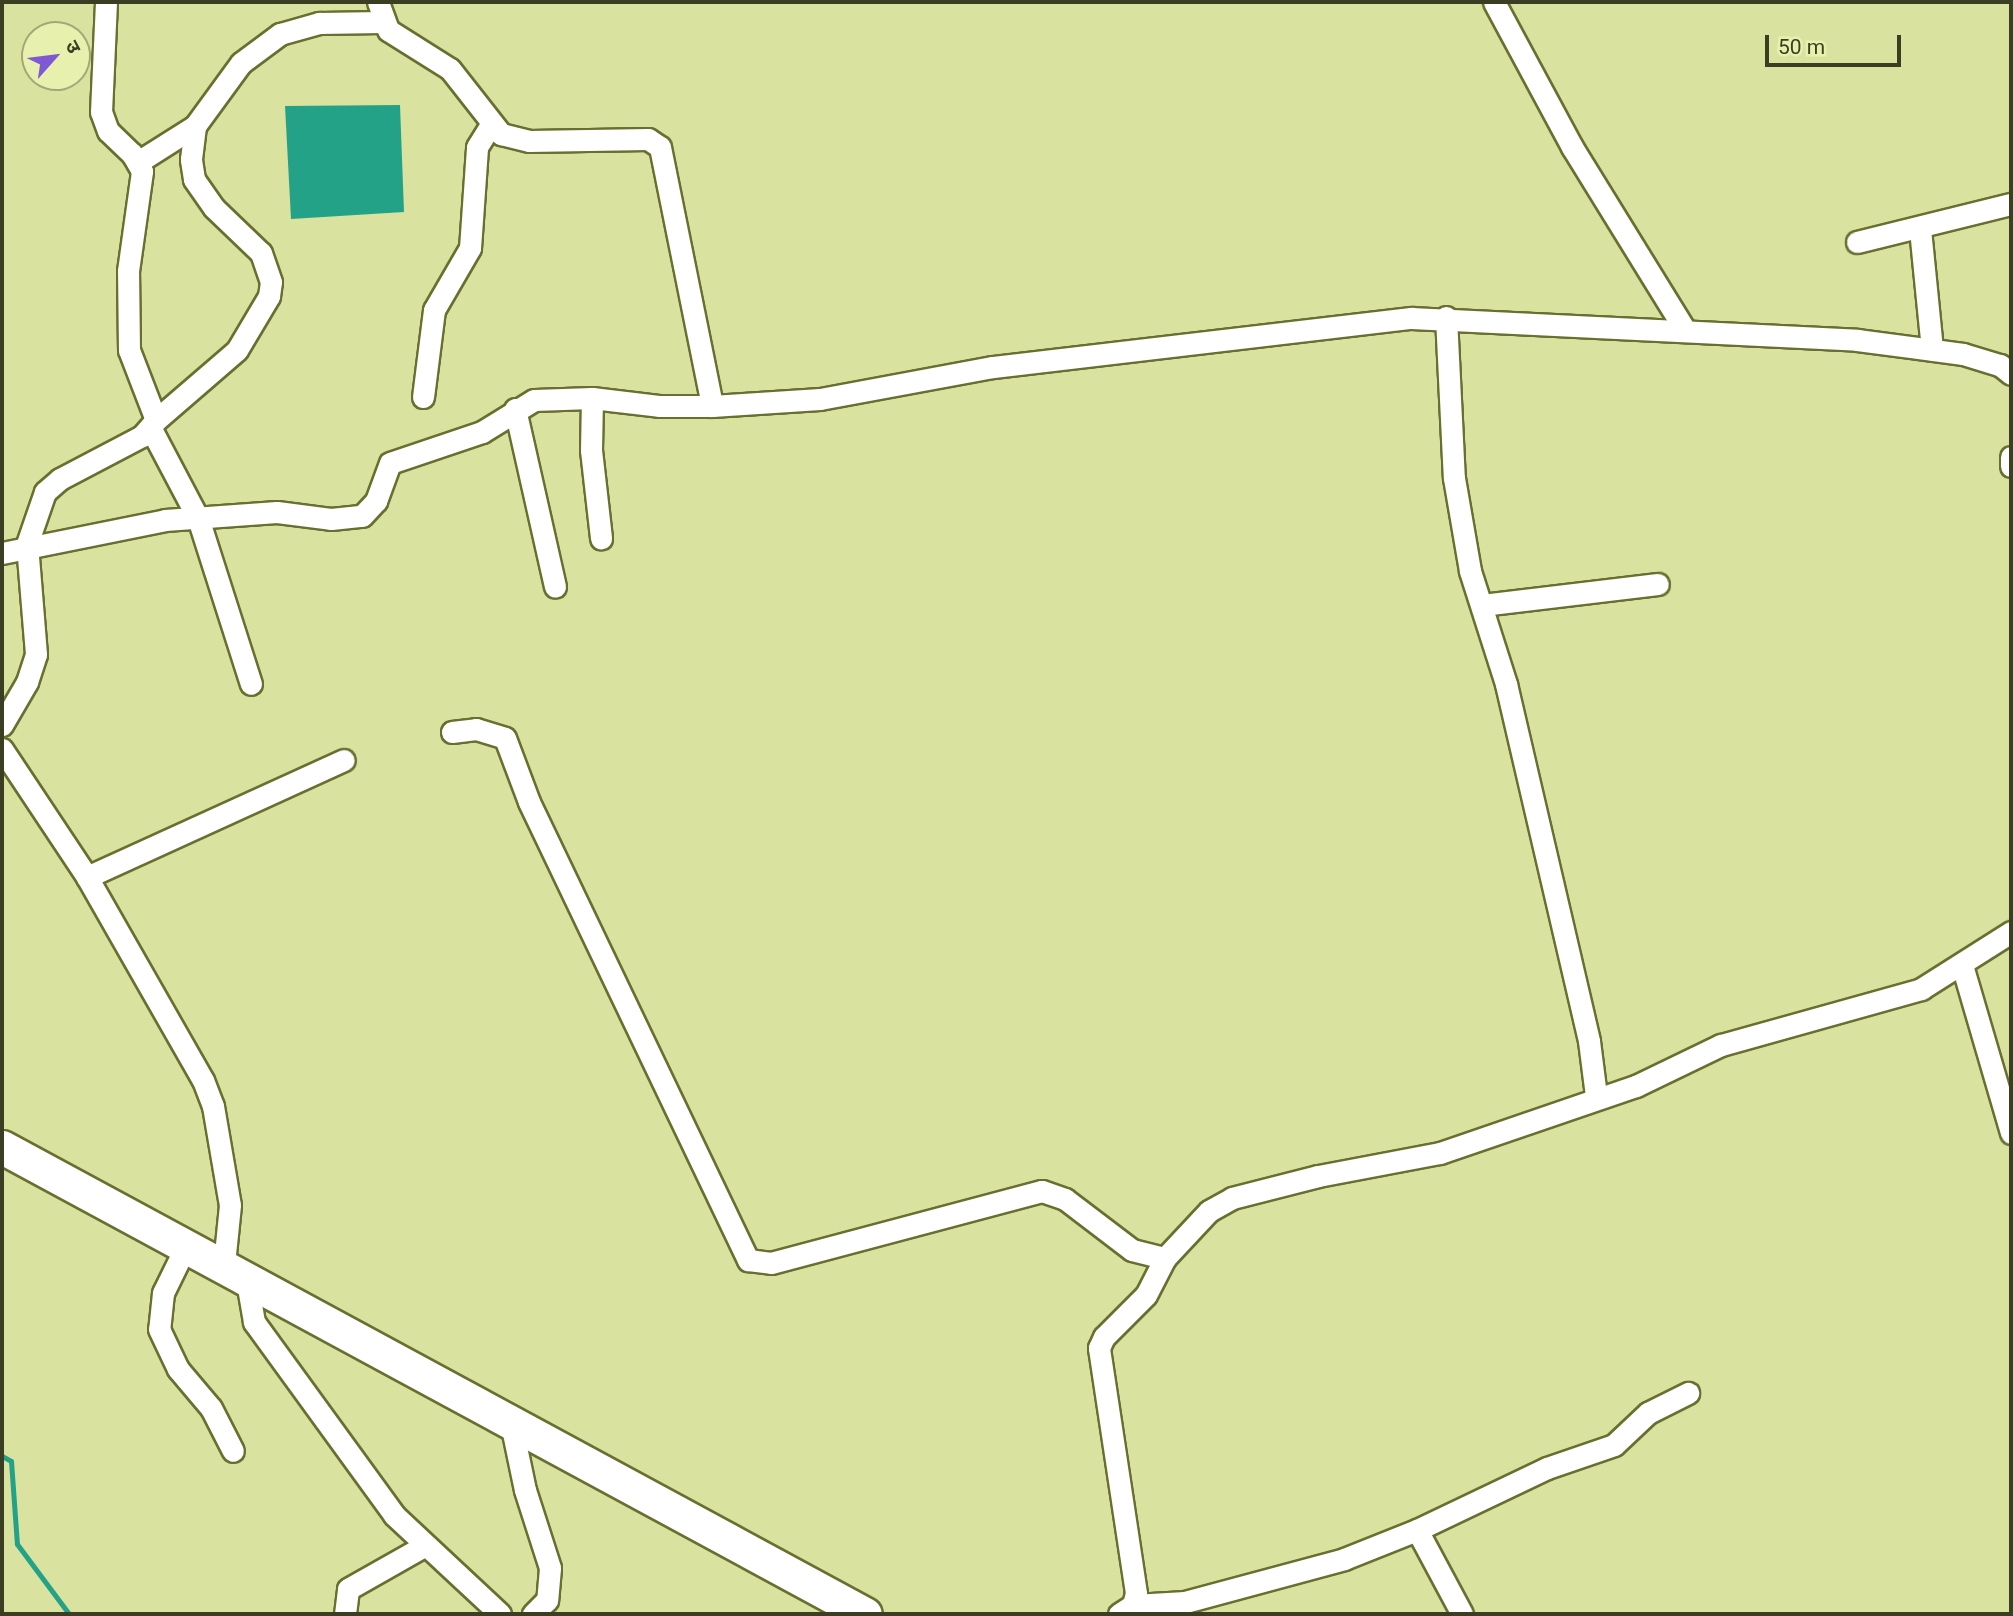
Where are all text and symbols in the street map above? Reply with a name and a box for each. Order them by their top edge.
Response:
north arrow [21,21,91,91]
scale bar [1768,21,1904,65]
text: 50 m [1778,35,1825,59]
text: उ [60,37,86,57]

